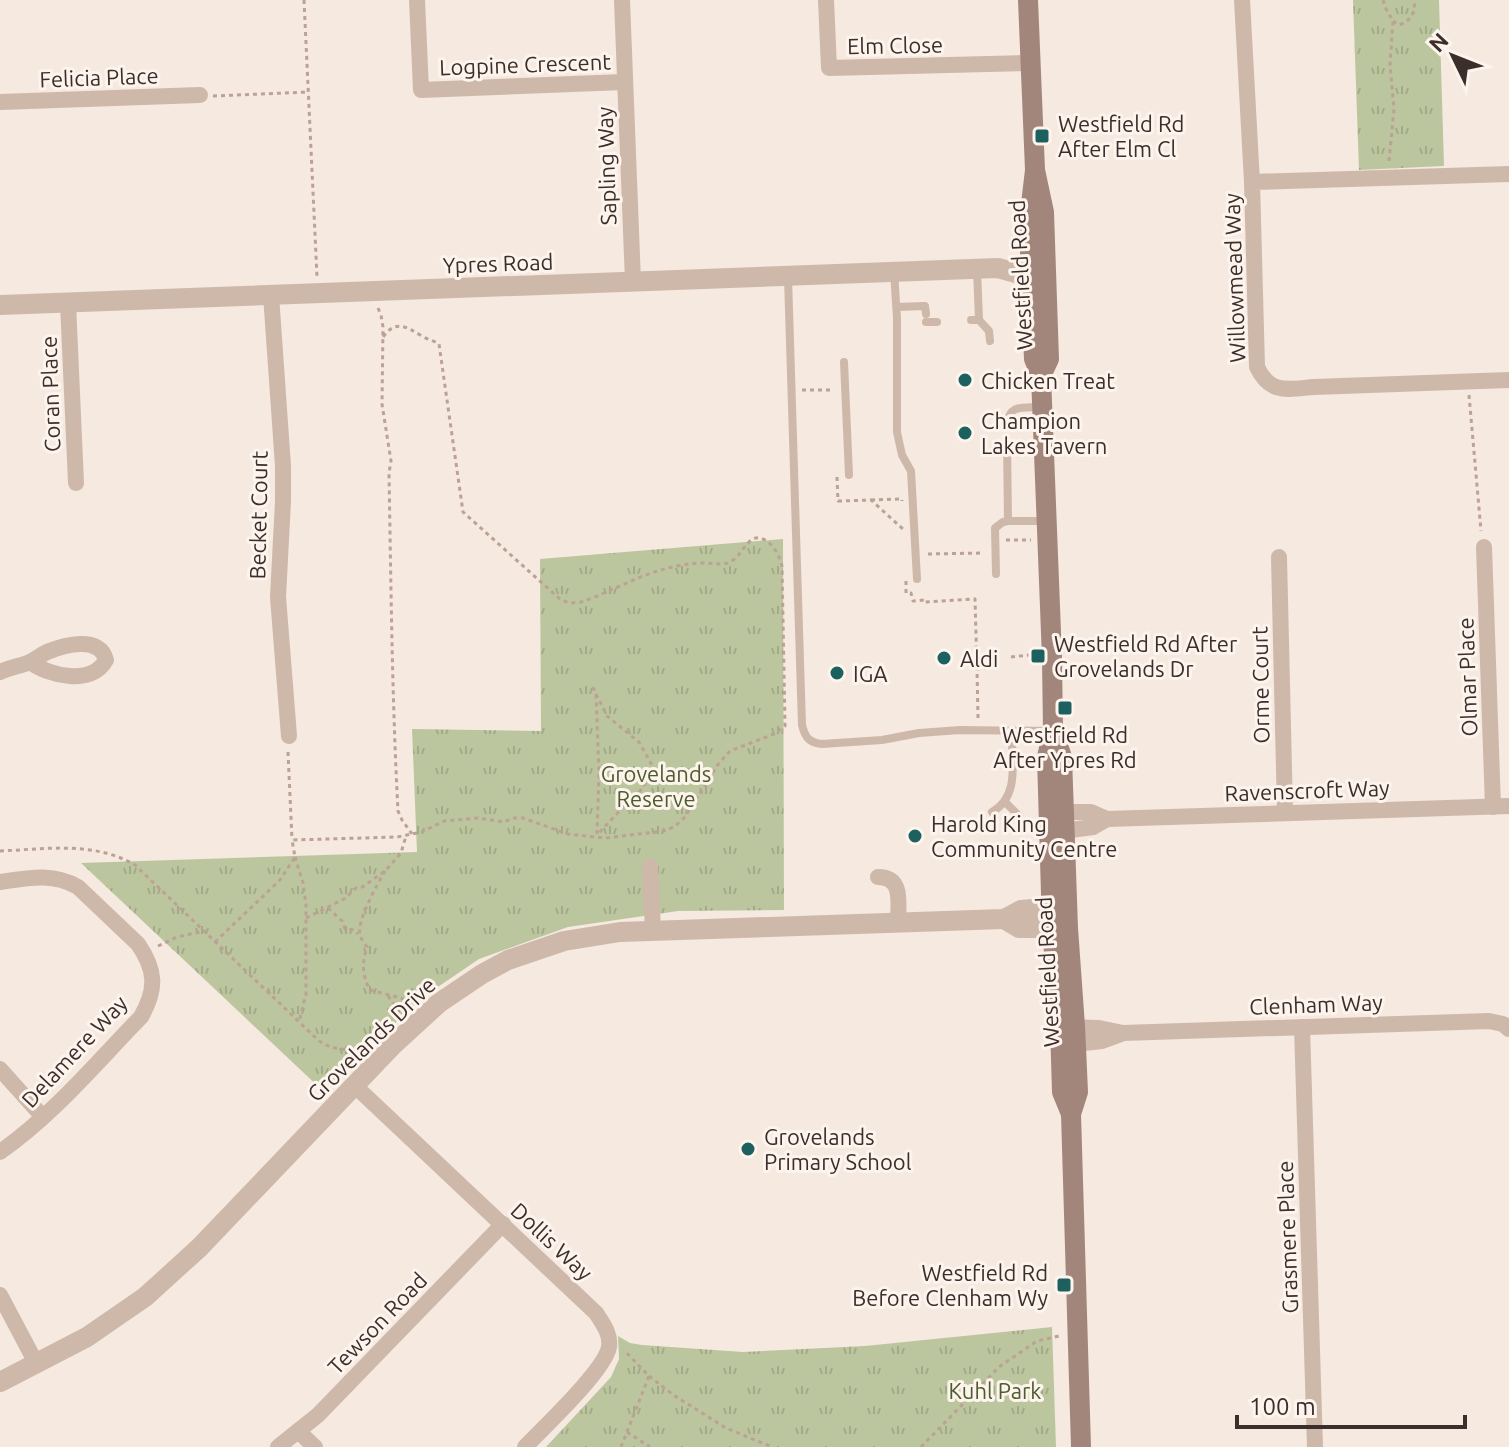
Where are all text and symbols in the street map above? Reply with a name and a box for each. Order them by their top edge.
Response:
north arrow [1413,16,1493,96]
text: N [1423,27,1453,57]
street label: Elm Close [847,32,943,58]
street label: Logpine Crescent [439,48,612,79]
street label: Felicia Place [39,62,159,92]
street label: Sapling Way [591,106,621,226]
place label: Westfield Rd After Elm Cl [1058,111,1184,161]
marker: Westfield Rd After Elm Cl [1033,127,1051,145]
street label: Willowmead Way [1219,192,1249,363]
street label: Westfield Road [1004,199,1036,351]
street label: Ypres Road [442,249,554,277]
street label: Coran Place [35,336,65,452]
place label: Chicken Treat [981,368,1115,393]
marker: Chicken Treat [956,371,974,389]
place label: Champion Lakes Tavern [981,408,1107,458]
marker: Champion Lakes Tavern [956,424,974,442]
street label: Becket Court [244,450,272,580]
street label: Olmar Place [1452,617,1482,737]
street label: Orme Court [1246,626,1274,744]
place label: Westfield Rd After Grovelands Dr [1054,631,1238,681]
place label: Aldi [960,646,998,671]
marker: Westfield Rd After Grovelands Dr [1029,647,1047,665]
marker: Aldi [935,649,953,667]
place label: IGA [853,661,888,686]
marker: IGA [828,664,846,682]
marker: Westfield Rd After Ypres Rd [1056,699,1074,717]
place label: Westfield Rd After Ypres Rd [993,722,1137,772]
park label: Grovelands Reserve [601,761,711,811]
street label: Ravenscroft Way [1224,775,1390,805]
place label: Harold King Community Centre [931,811,1117,861]
marker: Harold King Community Centre [906,827,924,845]
street label: Westfield Road [1031,896,1063,1048]
street label: Grovelands Drive [302,972,440,1106]
street label: Clenham Way [1249,989,1384,1019]
street label: Delamere Way [16,990,132,1112]
place label: Grovelands Primary School [764,1124,912,1174]
marker: Grovelands Primary School [739,1140,757,1158]
street label: Grasmere Place [1272,1160,1302,1314]
street label: Dollis Way [506,1197,598,1285]
place label: Westfield Rd Before Clenham Wy [852,1260,1048,1310]
street label: Tewson Road [322,1267,432,1379]
marker: Westfield Rd Before Clenham Wy [1055,1276,1073,1294]
park label: Kuhl Park [949,1378,1041,1403]
scale bar [1237,1379,1465,1429]
text: 100 m [1249,1393,1316,1420]

